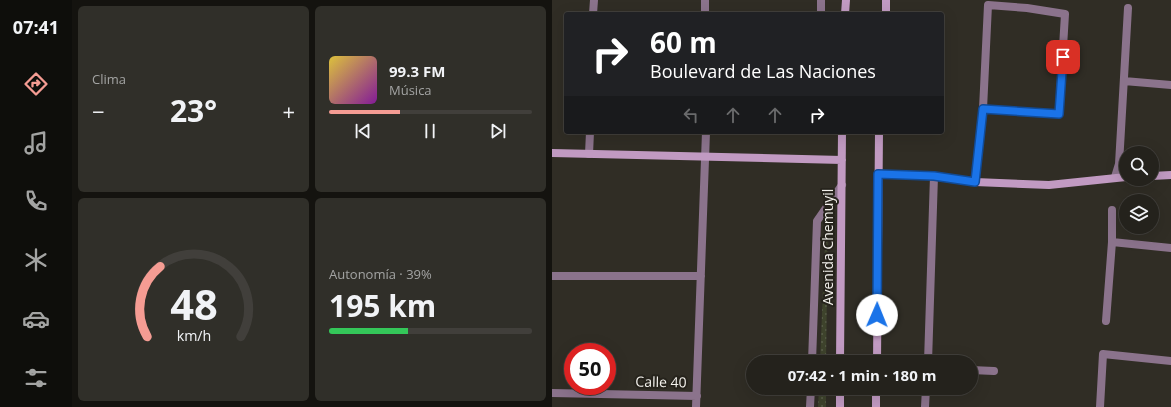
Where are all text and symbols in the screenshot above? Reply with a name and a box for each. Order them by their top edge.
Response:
text: 07:41 [13,15,59,39]
text: 60 m [650,23,717,61]
icon: right [584,28,636,80]
pin [1046,40,1080,74]
icon: arrive [1052,46,1074,68]
text: Boulevard de Las Naciones [650,59,876,83]
text: 99.3 FM [389,61,445,81]
icon: directions [22,70,50,98]
text: Clima [92,70,126,88]
text: Música [389,81,432,99]
text: 23° [170,90,217,131]
text: − [92,96,105,126]
text: + [282,96,295,126]
icon: left [680,104,702,126]
icon: ahead [722,104,744,126]
icon: ahead [764,104,786,126]
icon: right [806,104,828,126]
icon: previous [352,120,374,142]
icon: pause [419,120,441,142]
icon: next [487,120,509,142]
icon: music [22,129,50,157]
map controls [1119,146,1159,234]
button: search [1119,146,1159,186]
icon: phone [22,187,50,215]
street label: Avenida Chemuyil [818,189,837,305]
button: layers [1119,194,1159,234]
icon: climate [22,246,50,274]
text: Autonomía · 39% [329,265,432,283]
text: 48 [170,276,217,332]
text: 195 km [329,285,436,326]
position arrow [856,294,898,336]
icon: car [22,305,50,333]
text: km/h [176,326,211,345]
speed limit sign: 50 [564,343,616,395]
icon: filters [22,364,50,392]
text: 07:42 · 1 min · 180 m [788,365,936,385]
street label: Calle 40 [635,372,687,391]

